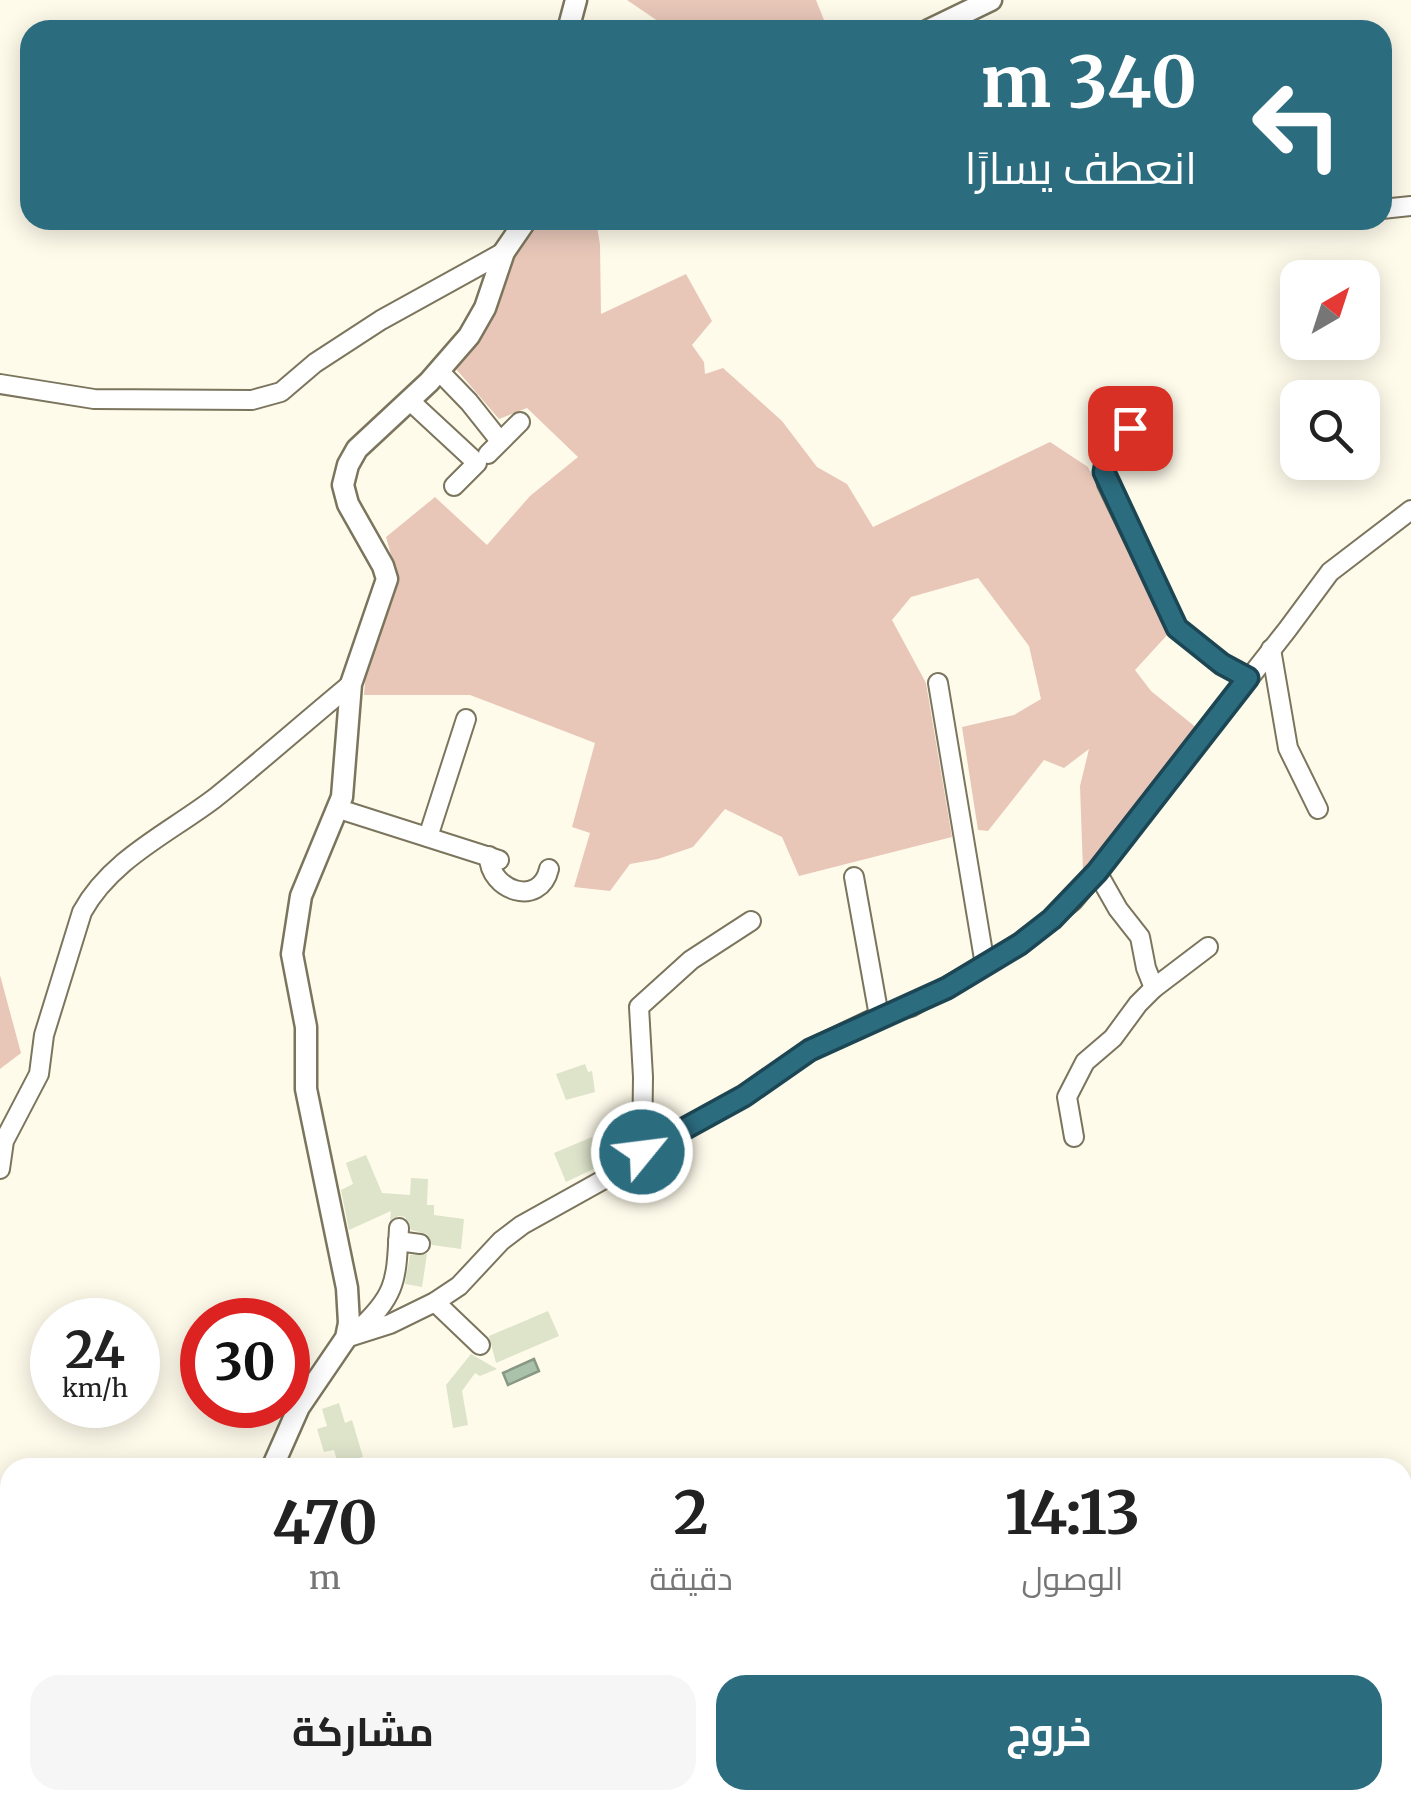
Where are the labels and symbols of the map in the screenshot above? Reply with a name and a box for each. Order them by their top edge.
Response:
north arrow [1280,260,1380,360]
pin [1088,386,1173,471]
position arrow [590,1100,694,1204]
speed limit sign: 30 [180,1298,310,1428]

